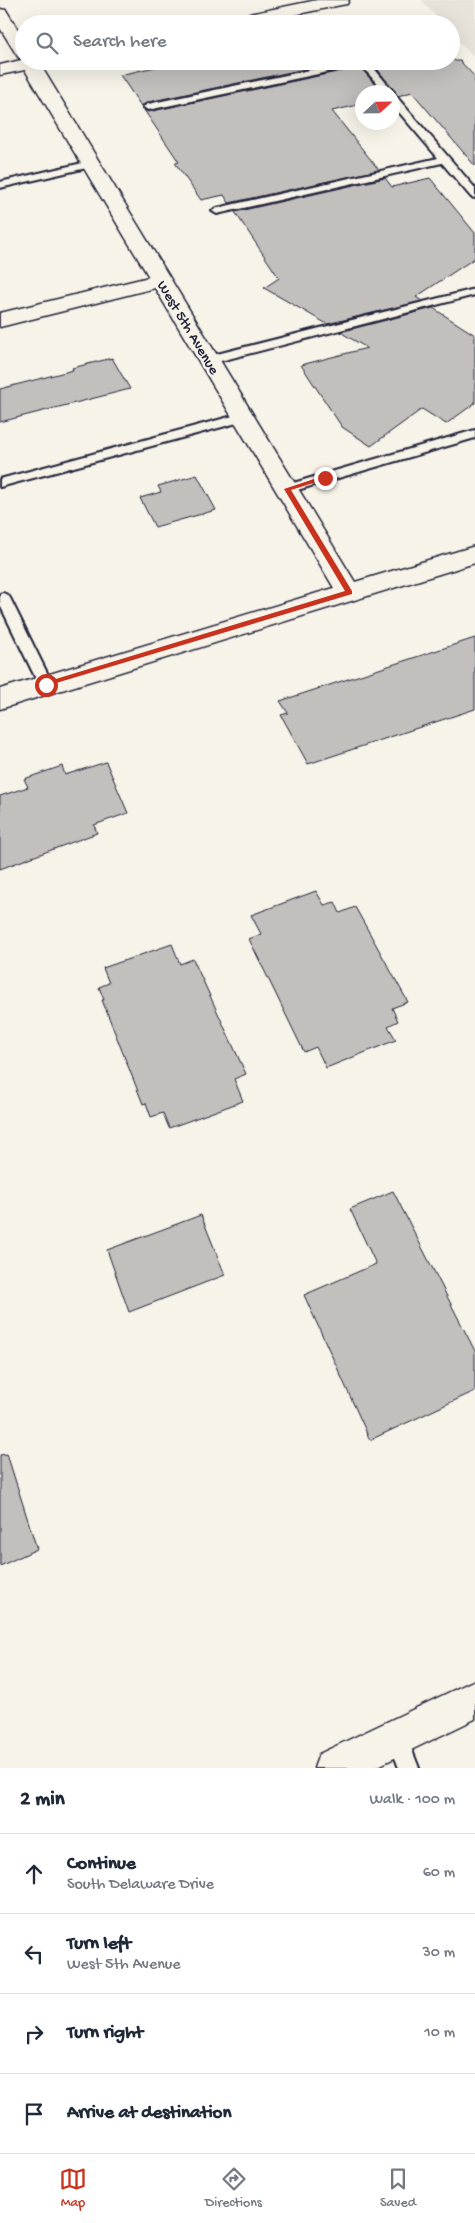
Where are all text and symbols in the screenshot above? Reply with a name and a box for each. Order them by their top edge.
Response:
search box [15,15,460,70]
icon: search [33,29,61,57]
text: Search here [73,31,167,54]
north arrow [355,85,400,130]
street label: West 5th Avenue [152,278,223,378]
route end [314,467,337,490]
route start [35,674,58,697]
text: 2 min [20,1788,65,1813]
text: Walk · 100 m [369,1791,455,1810]
text: Continue [67,1853,136,1876]
icon: ahead [20,1860,48,1888]
text: 60 m [423,1864,455,1883]
text: South Delaware Drive [67,1876,214,1895]
text: Turn left [67,1933,131,1956]
icon: left [20,1940,48,1968]
text: 30 m [422,1944,455,1963]
text: West 5th Avenue [67,1956,181,1975]
icon: right [20,2020,48,2048]
text: Turn right [67,2022,143,2045]
text: 10 m [424,2024,455,2043]
icon: arrive [20,2100,48,2128]
text: Arrive at destination [67,2102,231,2125]
tab: Map [59,2165,87,2212]
tab: Directions [205,2165,262,2212]
tab: Saved [380,2165,416,2212]

